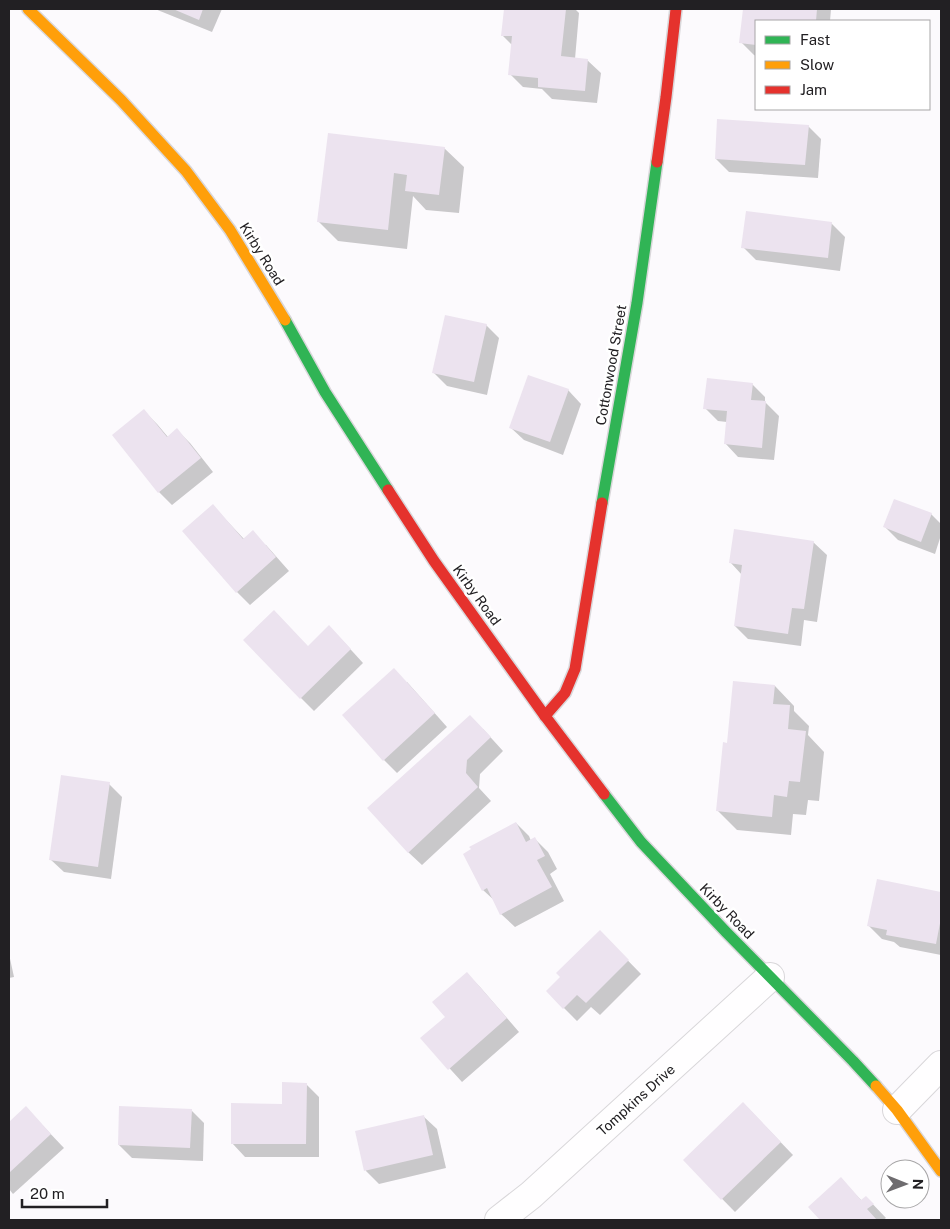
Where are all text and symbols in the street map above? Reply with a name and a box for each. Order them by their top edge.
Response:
legend [755,20,930,110]
text: Fast [800,31,830,48]
text: Slow [800,56,835,73]
text: Jam [800,81,827,98]
street label: Kirby Road [236,220,288,288]
street label: Cottonwood Street [593,303,629,427]
street label: Kirby Road [450,562,504,628]
street label: Kirby Road [697,880,757,942]
street label: Tompkins Drive [594,1061,678,1139]
north arrow [880,1159,930,1209]
scale bar [22,1176,108,1208]
text: N [910,1179,926,1190]
text: 20 m [30,1185,65,1202]

